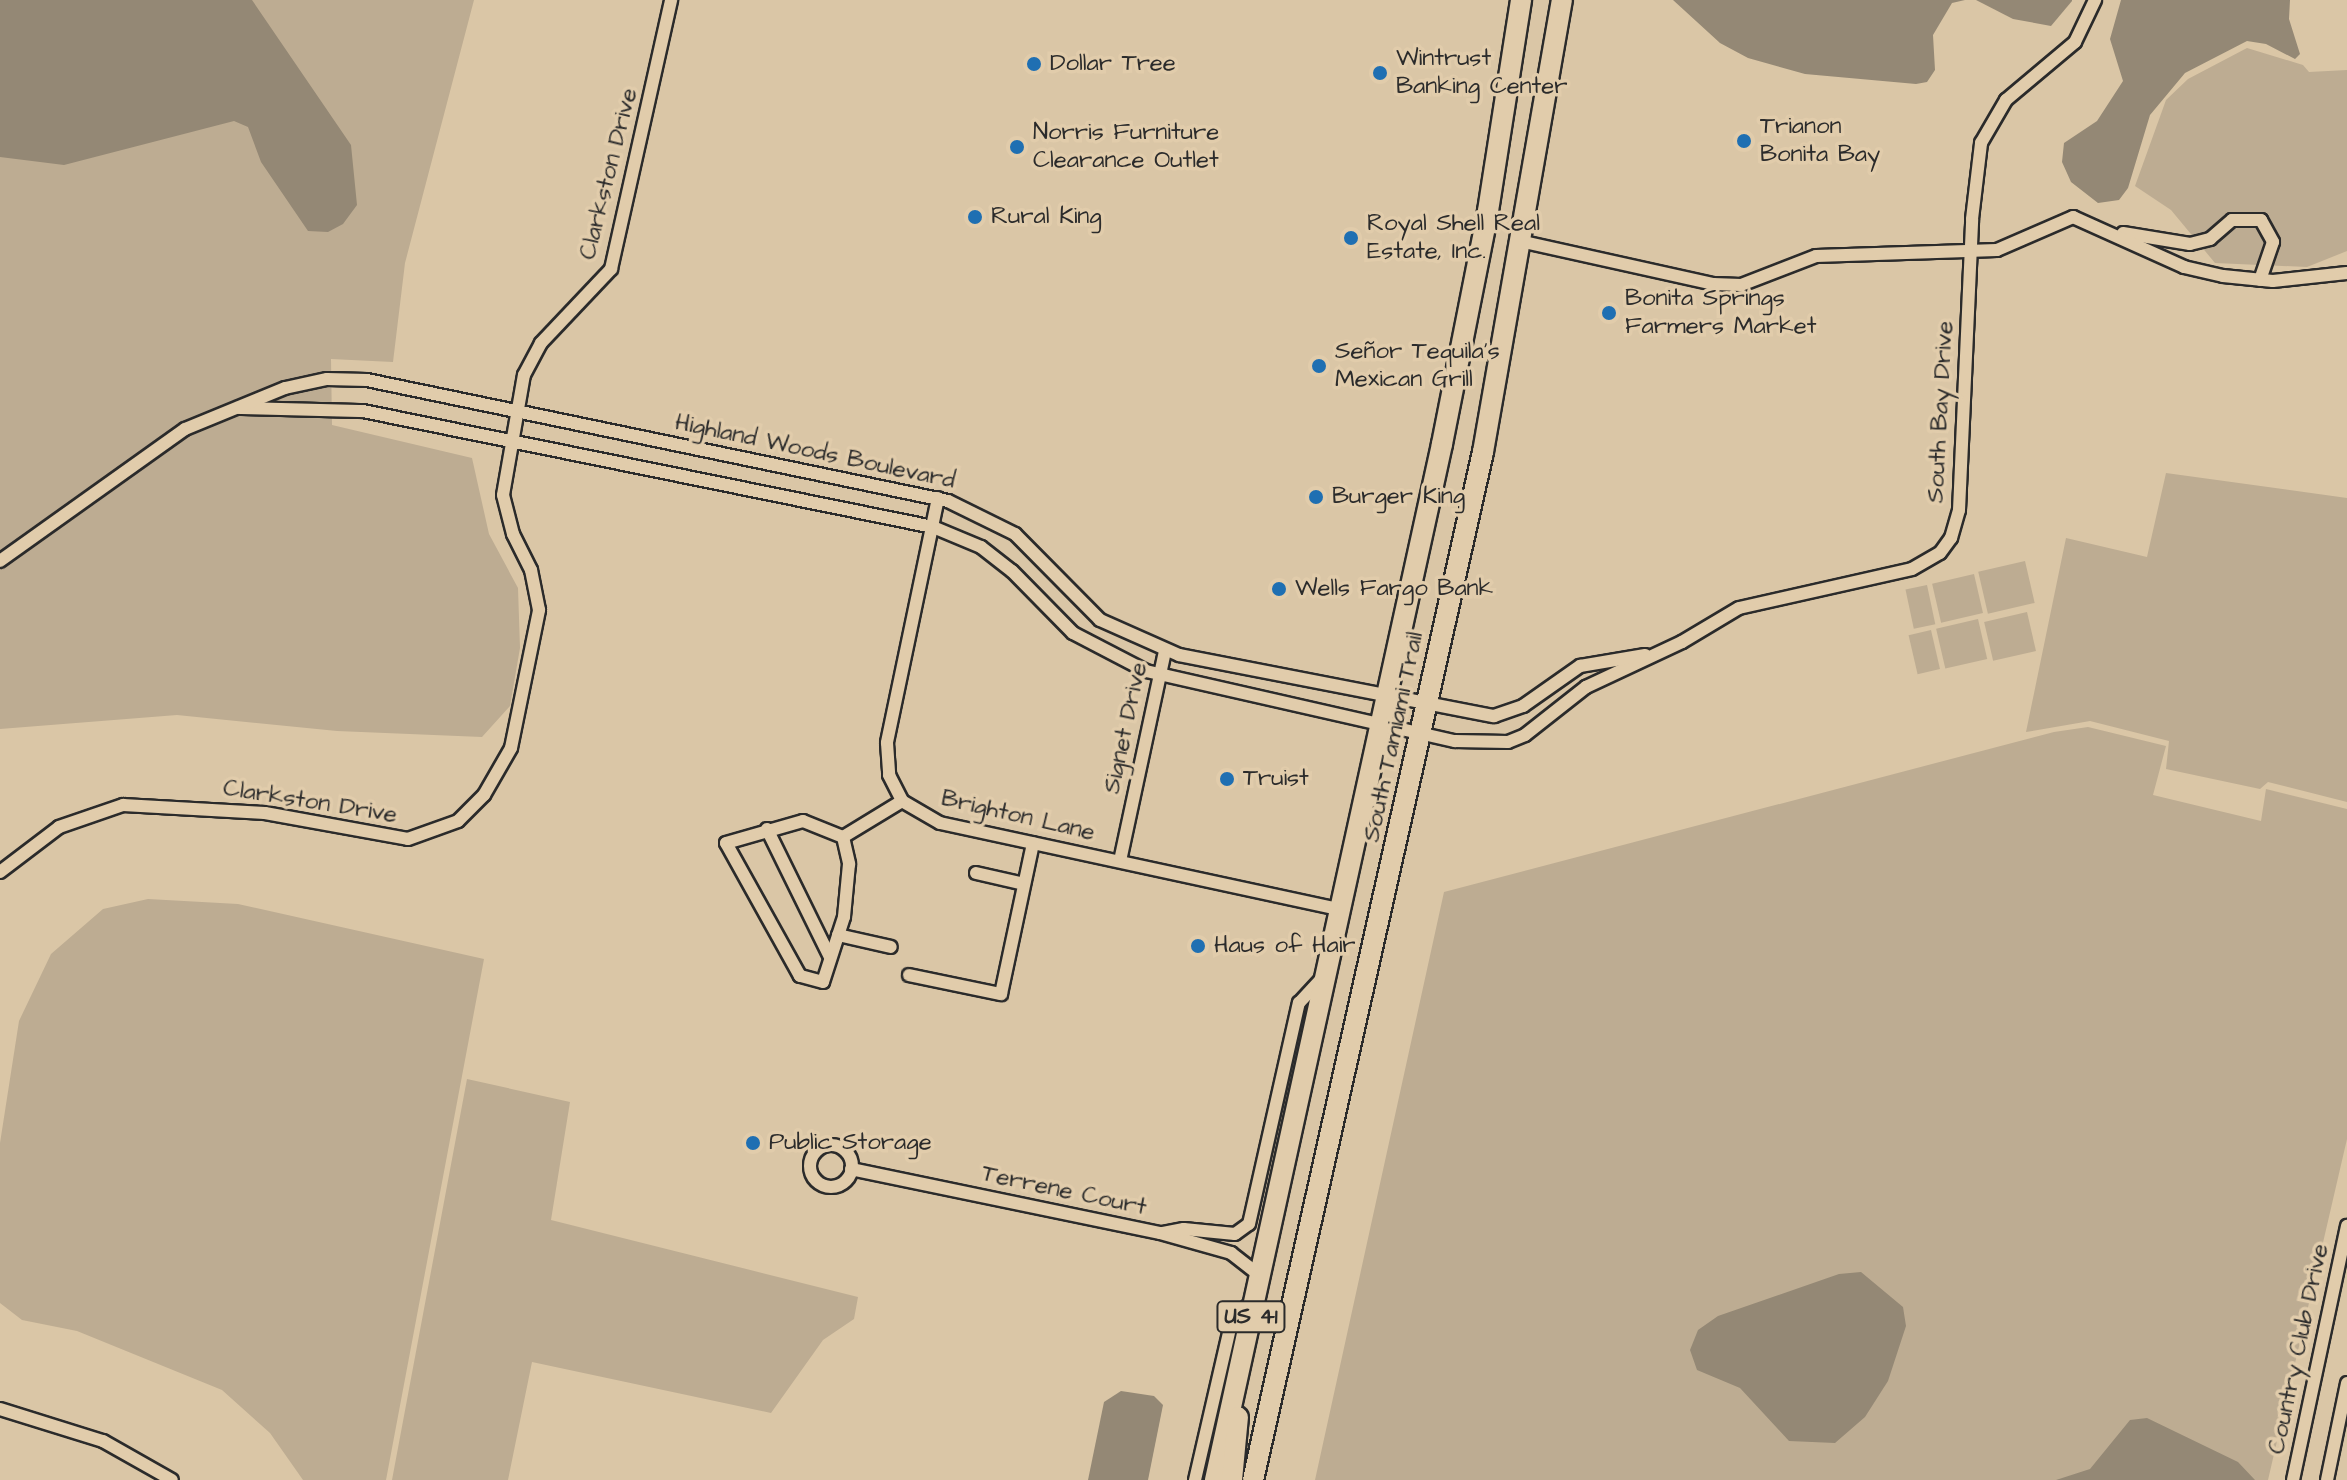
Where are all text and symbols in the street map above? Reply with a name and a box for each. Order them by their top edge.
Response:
place label: Wintrust Banking Center [1396,45,1568,101]
place label: Dollar Tree [1050,50,1176,78]
marker: Dollar Tree [1025,55,1043,73]
marker: Wintrust Banking Center [1371,64,1389,82]
street label: Clarkston Drive [574,85,644,263]
place label: Trianon Bonita Bay [1760,113,1880,169]
place label: Norris Furniture Clearance Outlet [1033,119,1219,175]
marker: Trianon Bonita Bay [1735,132,1753,150]
marker: Norris Furniture Clearance Outlet [1008,138,1026,156]
place label: Rural King [991,203,1102,231]
marker: Rural King [966,208,984,226]
place label: Royal Shell Real Estate, Inc. [1367,210,1540,266]
marker: Royal Shell Real Estate, Inc. [1342,229,1360,247]
place label: Bonita Springs Farmers Market [1625,285,1816,341]
marker: Bonita Springs Farmers Market [1600,304,1618,322]
street label: South Bay Drive [1922,320,1960,504]
place label: Señor Tequila’s Mexican Grill [1335,338,1500,394]
marker: Señor Tequila’s Mexican Grill [1310,357,1328,375]
street label: Highland Woods Boulevard [672,408,958,496]
place label: Burger King [1332,483,1465,511]
marker: Burger King [1307,488,1325,506]
place label: Wells Fargo Bank [1295,575,1493,603]
marker: Wells Fargo Bank [1270,580,1288,598]
street label: South Tamiami Trail [1358,629,1430,845]
street label: Signet Drive [1098,660,1154,796]
place label: Truist [1243,765,1309,793]
marker: Truist [1218,770,1236,788]
street label: Clarkston Drive [221,774,399,830]
street label: Brighton Lane [938,784,1098,848]
place label: Haus of Hair [1214,932,1356,960]
marker: Haus of Hair [1189,937,1207,955]
place label: Public Storage [769,1129,932,1157]
marker: Public Storage [744,1134,762,1152]
street label: Terrene Court [979,1159,1149,1223]
street label: Country Club Drive [2263,1241,2335,1457]
road number: US 41 [1215,1299,1287,1335]

